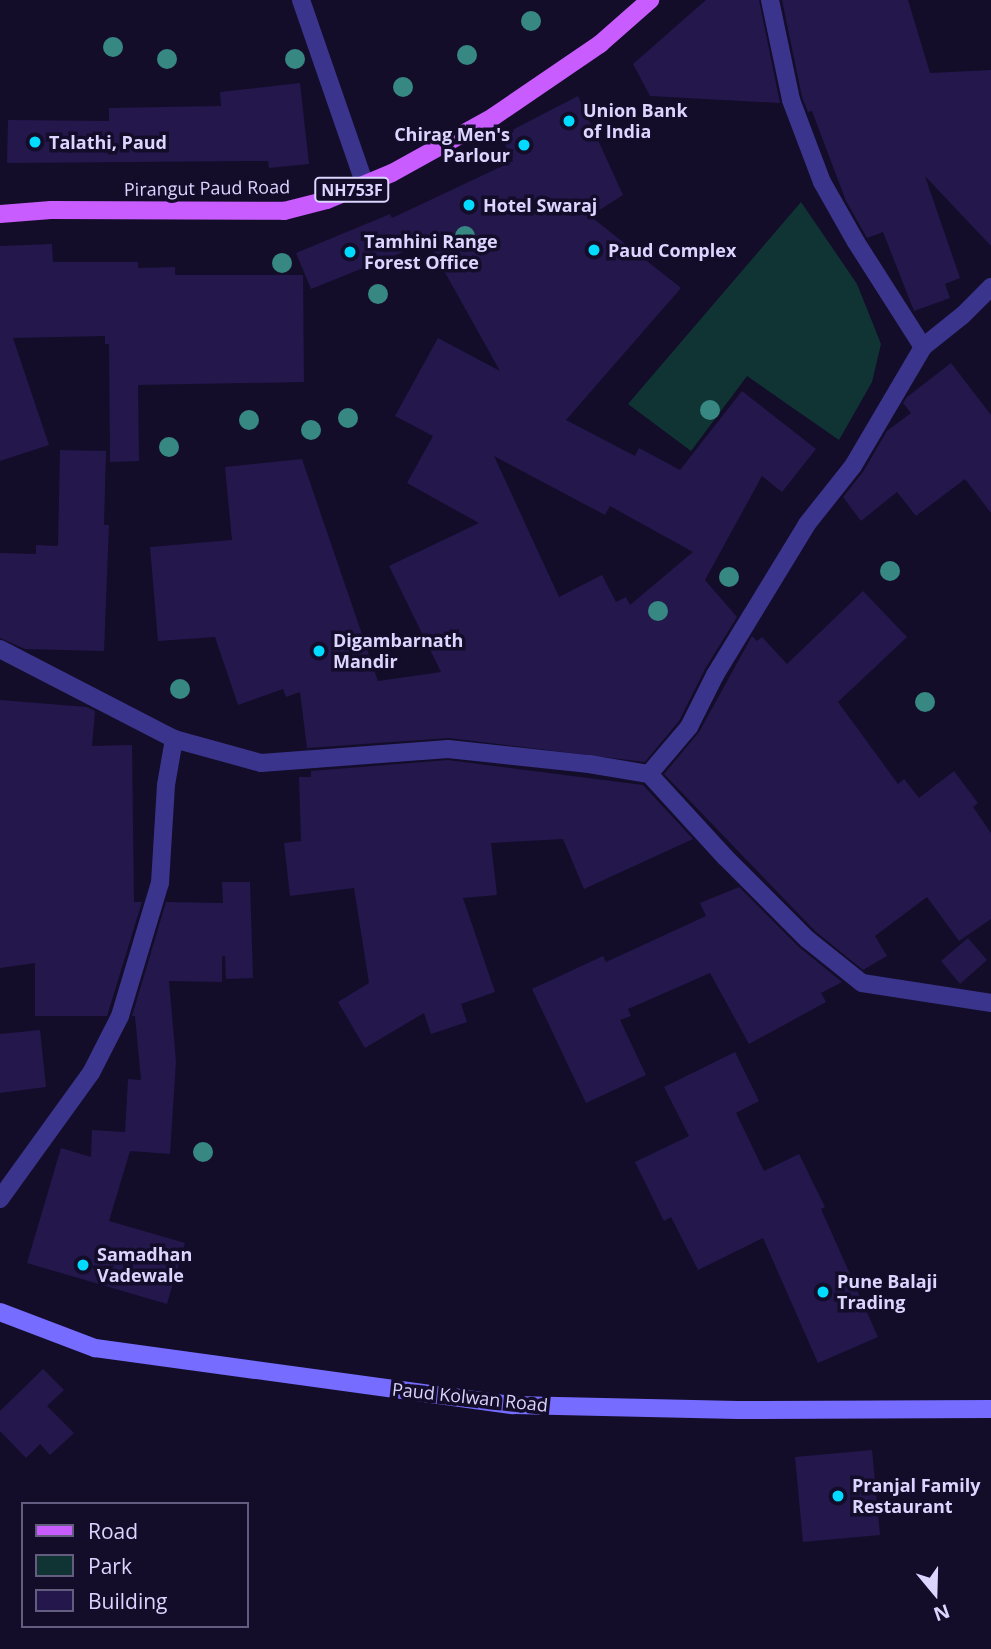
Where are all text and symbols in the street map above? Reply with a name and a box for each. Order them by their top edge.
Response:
place label: Union Bank of India [583,100,688,142]
marker: Union Bank of India [561,113,577,129]
place label: Chirag Men's Parlour [394,124,510,166]
place label: Talathi, Paud [49,131,167,153]
marker: Talathi, Paud [27,134,43,150]
marker: Chirag Men's Parlour [516,137,532,153]
street label: Pirangut Paud Road [124,176,290,200]
road number: NH753F [314,178,390,202]
place label: Hotel Swaraj [483,194,597,216]
marker: Hotel Swaraj [461,197,477,213]
place label: Tamhini Range Forest Office [364,231,498,274]
place label: Paud Complex [608,239,736,261]
marker: Paud Complex [586,242,602,258]
marker: Tamhini Range Forest Office [342,244,358,260]
place label: Digambarnath Mandir [333,630,463,672]
marker: Digambarnath Mandir [311,643,327,659]
place label: Samadhan Vadewale [97,1244,192,1286]
marker: Samadhan Vadewale [75,1257,91,1273]
place label: Pune Balaji Trading [837,1271,938,1314]
marker: Pune Balaji Trading [815,1284,831,1300]
street label: Paud Kolwan Road [391,1378,549,1416]
place label: Pranjal Family Restaurant [852,1475,980,1518]
marker: Pranjal Family Restaurant [830,1488,846,1504]
legend [21,1502,248,1628]
text: Road [88,1517,138,1545]
text: Park [88,1552,132,1580]
north arrow [900,1558,970,1628]
text: Building [88,1587,167,1615]
text: N [930,1598,953,1628]

